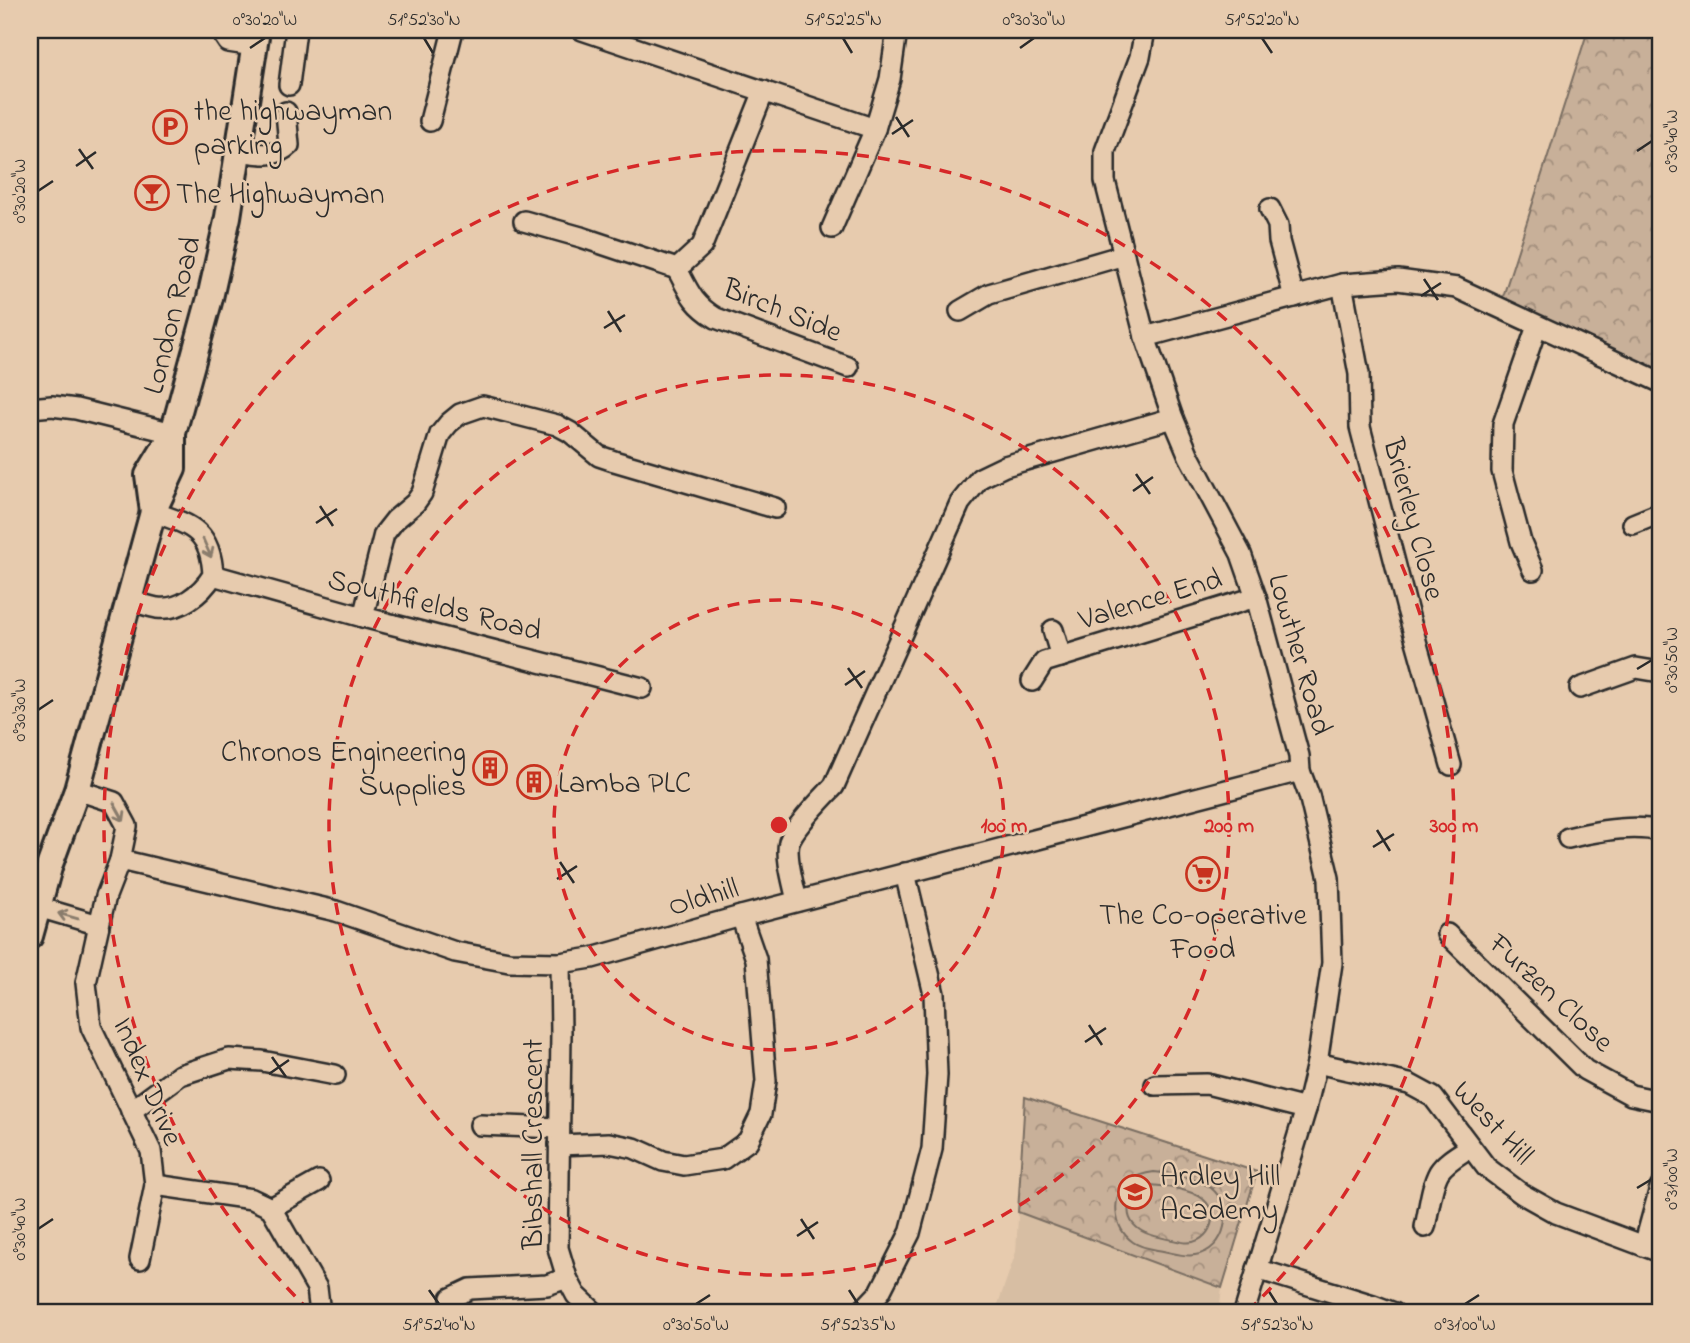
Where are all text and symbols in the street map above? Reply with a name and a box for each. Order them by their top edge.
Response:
text: 0°30'20"W [233,8,297,34]
text: 51°52'30"N [387,8,461,34]
text: 51°52'25"N [804,8,882,34]
text: 0°30'30"W [1002,8,1066,34]
text: 51°52'20"N [1224,8,1300,34]
place label: the highwayman parking [194,91,392,169]
parking icon: the highwayman parking [151,108,189,146]
text: 0°30'40"W [1660,109,1686,173]
text: 0°30'20"W [8,159,34,223]
bar icon: The Highwayman [133,174,171,212]
place label: The Highwayman [176,174,385,218]
street label: London Road [133,232,215,399]
street label: Birch Side [715,268,849,356]
street label: Brierley Close [1369,433,1455,606]
one-way arrow [201,537,214,558]
street label: Valence End [1073,558,1228,644]
street label: Southfields Road [323,559,546,655]
street label: Lowther Road [1254,569,1342,741]
text: 0°30'50"W [1660,627,1686,693]
text: 0°30'30"W [8,678,34,742]
place label: Chronos Engineering Supplies [221,732,466,810]
building icon: Chronos Engineering Supplies [471,749,509,787]
building icon: Lamba PLC [515,763,553,801]
place label: Lamba PLC [558,763,691,807]
one-way arrow [112,802,126,822]
text: 100 m [981,812,1027,842]
text: 200 m [1203,812,1254,842]
text: 300 m [1429,812,1478,842]
centre of rings [767,813,791,837]
supermarket icon: The Co-operative Food [1184,855,1222,893]
street label: Oldhill [663,868,744,930]
place label: The Co-operative Food [1099,895,1308,973]
one-way arrow [57,909,80,922]
street label: Furzen Close [1476,924,1623,1064]
street label: Index Drive [99,1011,193,1154]
street label: Bibshall Crescent [513,1039,557,1250]
street label: West Hill [1441,1072,1543,1177]
text: 0°31'00"W [1660,1148,1686,1210]
place label: Ardley Hill Academy [1160,1156,1280,1234]
school or university icon: Ardley Hill Academy [1116,1173,1154,1211]
text: 0°30'40"W [8,1197,34,1261]
text: 51°52'40"N [402,1313,476,1339]
text: 0°30'50"W [663,1313,729,1339]
text: 51°52'35"N [820,1313,896,1339]
text: 51°52'30"N [1240,1313,1314,1339]
text: 0°31'00"W [1434,1313,1496,1339]

